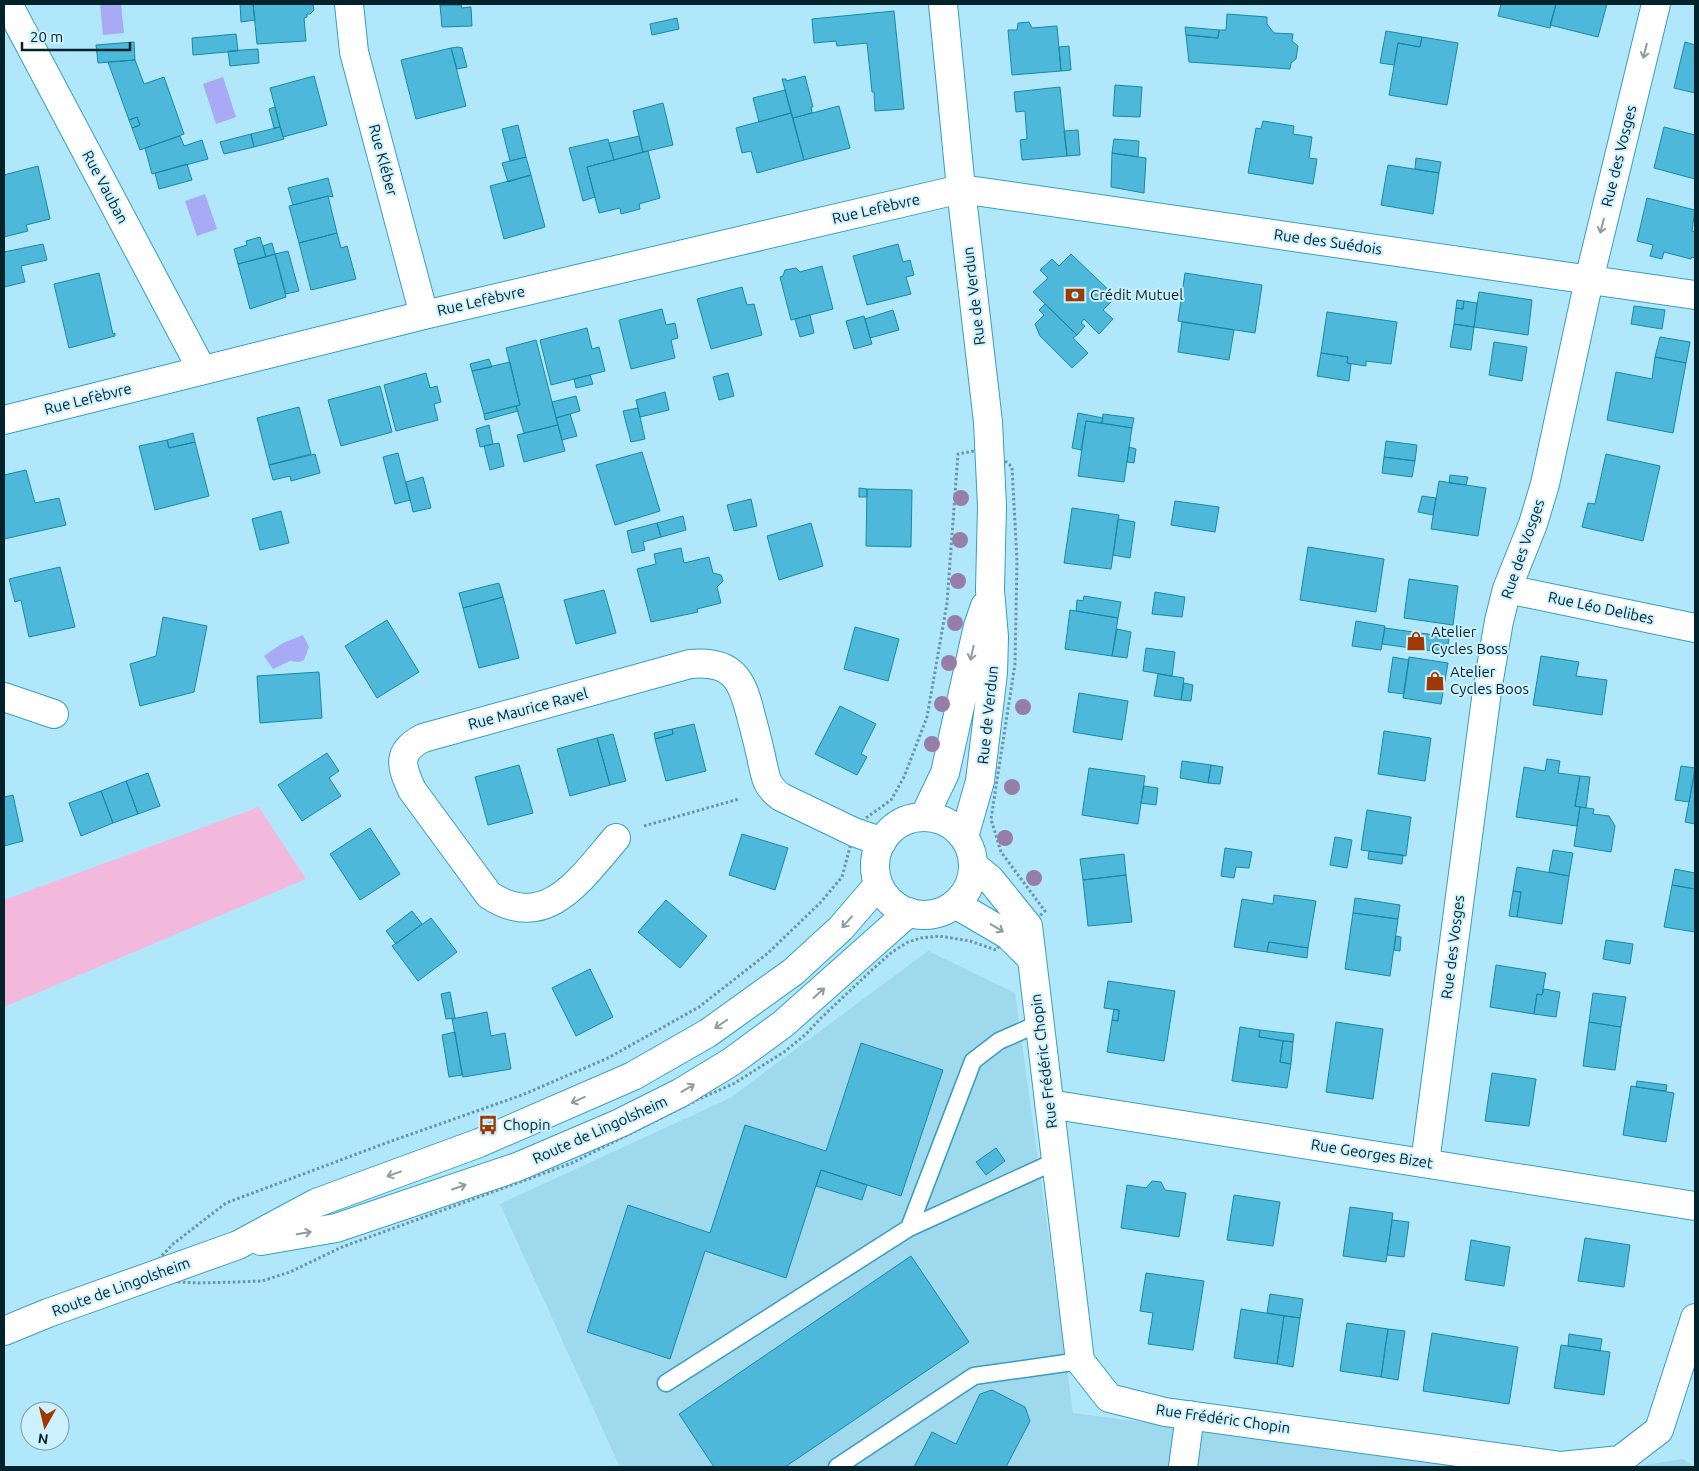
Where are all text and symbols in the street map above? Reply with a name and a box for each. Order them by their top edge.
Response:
scale bar [22,20,130,52]
text: 20 m [30,28,63,45]
one-way arrow [1640,43,1649,59]
street label: Rue des Vosges [1598,103,1639,209]
street label: Rue Kléber [366,122,401,198]
street label: Rue Vauban [79,147,132,226]
street label: Rue Lefèbvre [830,190,921,227]
one-way arrow [1597,218,1606,234]
street label: Rue des Suédois [1273,225,1383,258]
street label: Rue de Verdun [959,246,988,346]
street label: Rue Lefèbvre [435,282,526,319]
bank icon: Crédit Mutuel [1064,284,1086,306]
place label: Crédit Mutuel [1090,286,1183,303]
street label: Rue Lefèbvre [42,379,133,418]
street label: Rue des Vosges [1498,497,1548,601]
street label: Rue Léo Delibes [1547,588,1656,627]
place label: Atelier Cycles Boss [1431,623,1508,657]
shop icon: Atelier Cycles Boss [1405,630,1427,652]
one-way arrow [967,645,976,661]
place label: Atelier Cycles Boos [1450,663,1529,697]
street label: Rue de Verdun [974,665,1001,765]
shop icon: Atelier Cycles Boos [1424,670,1446,692]
street label: Rue Maurice Ravel [466,684,590,733]
street label: Rue des Vosges [1438,894,1467,1000]
one-way arrow [841,915,852,928]
one-way arrow [990,924,1004,934]
one-way arrow [813,987,826,998]
street label: Rue Frédéric Chopin [1027,993,1060,1129]
one-way arrow [714,1019,728,1029]
one-way arrow [681,1083,695,1093]
street label: Route de Lingolsheim [530,1092,670,1167]
one-way arrow [571,1096,586,1106]
bus stop icon: Chopin [477,1114,499,1136]
place label: Chopin [503,1116,551,1133]
street label: Rue Georges Bizet [1310,1135,1434,1172]
one-way arrow [387,1170,403,1179]
one-way arrow [451,1181,467,1191]
one-way arrow [295,1228,311,1238]
street label: Route de Lingolsheim [49,1254,192,1319]
north arrow [20,1401,70,1451]
street label: Rue Frédéric Chopin [1155,1401,1291,1436]
text: N [37,1430,49,1448]

